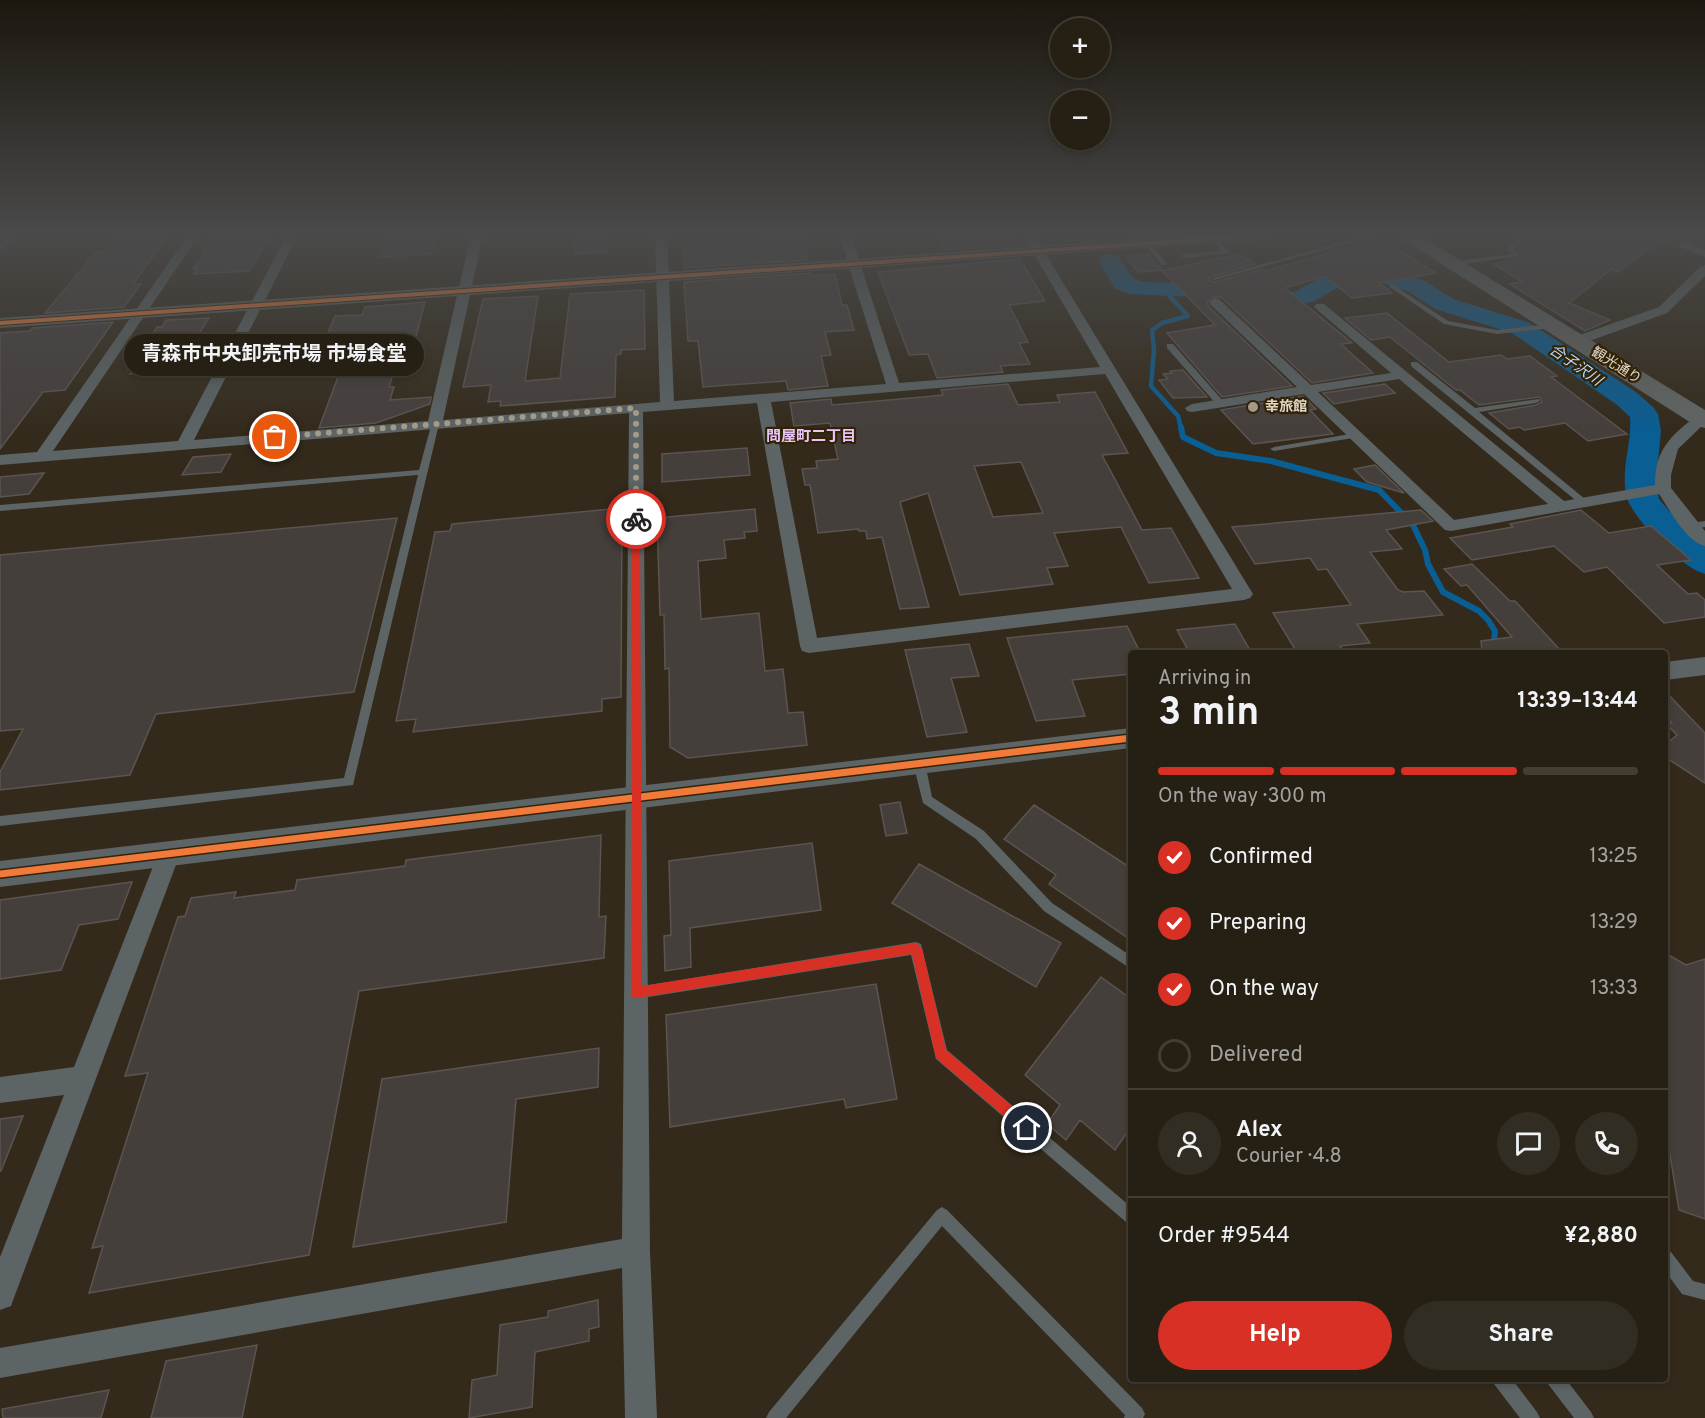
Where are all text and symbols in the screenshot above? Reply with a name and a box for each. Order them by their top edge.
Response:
map controls [1050,18,1110,150]
button: + [1050,18,1110,78]
button: − [1050,90,1110,150]
callout: 青森市中央卸売市場 市場食堂 [125,335,425,377]
water label: 合子沢川 [1545,341,1607,392]
text: 青森市中央卸売市場 市場食堂 [142,342,407,368]
street label: 観光通り [1588,344,1644,388]
place label: 幸旅館 [1265,399,1307,416]
marker: 幸旅館 [1246,400,1260,414]
pin [249,411,300,462]
icon: bag [258,420,291,453]
district label: 問屋町二丁目 [766,428,856,447]
courier [606,489,666,549]
icon: bike [620,503,653,536]
text: Arriving in [1158,666,1251,692]
text: 13:39–13:44 [1517,688,1638,715]
text: 3 min [1158,690,1259,739]
text: On the way · 300 m [1158,784,1326,810]
icon: check [1158,841,1191,874]
text: Confirmed [1209,844,1313,871]
text: 13:25 [1589,844,1638,870]
icon: check [1158,907,1191,940]
text: Preparing [1209,910,1307,937]
text: 13:29 [1590,910,1638,936]
icon: check [1158,973,1191,1006]
text: On the way [1209,976,1319,1003]
text: 13:33 [1590,976,1638,1002]
text: Delivered [1209,1042,1303,1069]
pin [1001,1102,1052,1153]
icon: home [1010,1111,1043,1144]
button: person [1158,1112,1221,1175]
button: chat [1497,1112,1560,1175]
button: phone [1575,1112,1638,1175]
text: Alex [1236,1117,1283,1144]
text: Courier · 4.8 [1236,1144,1342,1170]
text: Order #9544 [1158,1223,1290,1250]
text: ¥2,880 [1564,1223,1638,1250]
button: Help [1158,1301,1392,1370]
button: Share [1404,1301,1638,1370]

